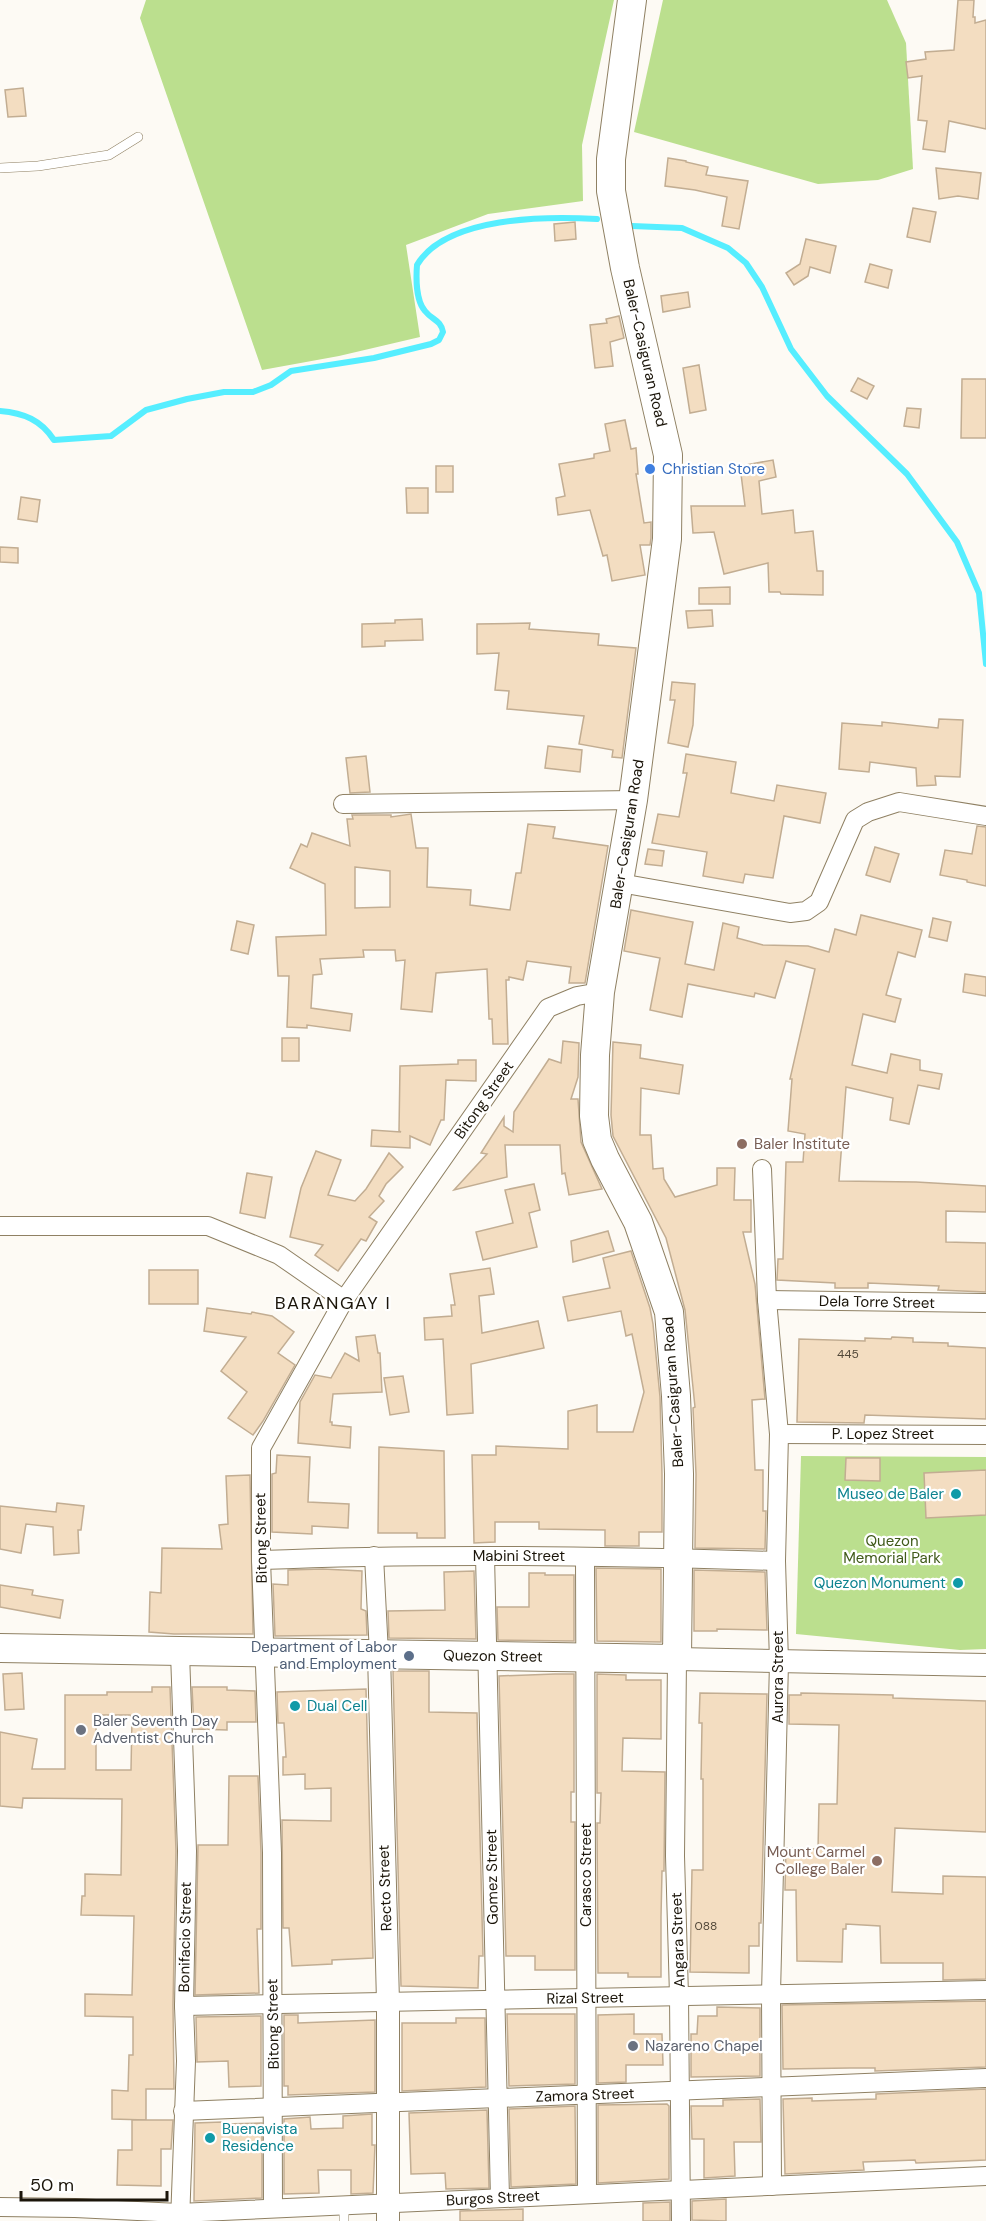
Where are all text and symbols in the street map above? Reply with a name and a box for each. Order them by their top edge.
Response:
street label: Baler-Casiguran Road [618,277,672,429]
place label: Christian Store [662,459,765,479]
marker: Christian Store [643,462,657,476]
street label: Baler-Casiguran Road [605,758,649,910]
street label: Bitong Street [450,1057,518,1143]
place label: Baler Institute [754,1134,850,1154]
marker: Baler Institute [735,1137,749,1151]
district label: BARANGAY I [275,1291,391,1315]
street label: Dela Torre Street [819,1291,935,1313]
street label: Baler-Casiguran Road [658,1316,688,1468]
house number: 445 [837,1346,859,1362]
street label: P. Lopez Street [832,1424,934,1444]
place label: Museo de Baler [837,1484,944,1504]
marker: Museo de Baler [949,1487,963,1501]
street label: Bitong Street [250,1492,272,1584]
park label: Quezon Memorial Park [843,1531,941,1568]
street label: Mabini Street [473,1546,565,1566]
place label: Quezon Monument [814,1573,946,1593]
marker: Quezon Monument [951,1576,965,1590]
street label: Aurora Street [768,1631,788,1723]
place label: Department of Labor and Employment [251,1637,397,1674]
street label: Quezon Street [443,1645,543,1667]
marker: Department of Labor and Employment [402,1649,416,1663]
place label: Dual Cell [307,1696,367,1716]
marker: Dual Cell [288,1699,302,1713]
place label: Baler Seventh Day Adventist Church [93,1711,219,1748]
marker: Baler Seventh Day Adventist Church [74,1723,88,1737]
street label: Carasco Street [576,1823,596,1927]
street label: Gomez Street [481,1829,503,1925]
place label: Mount Carmel College Baler [767,1842,865,1879]
street label: Recto Street [373,1844,397,1932]
marker: Mount Carmel College Baler [870,1854,884,1868]
street label: Bonifacio Street [174,1881,196,1993]
street label: Angara Street [666,1892,690,1988]
house number: 088 [695,1918,717,1934]
street label: Bitong Street [262,1978,284,2070]
street label: Rizal Street [546,1987,624,2009]
place label: Nazareno Chapel [645,2036,763,2056]
marker: Nazareno Chapel [626,2039,640,2053]
street label: Zamora Street [535,2083,635,2107]
place label: Buenavista Residence [222,2119,297,2156]
marker: Buenavista Residence [203,2131,217,2145]
scale bar [21,2164,166,2202]
text: 50 m [30,2173,74,2197]
street label: Burgos Street [446,2186,541,2210]

